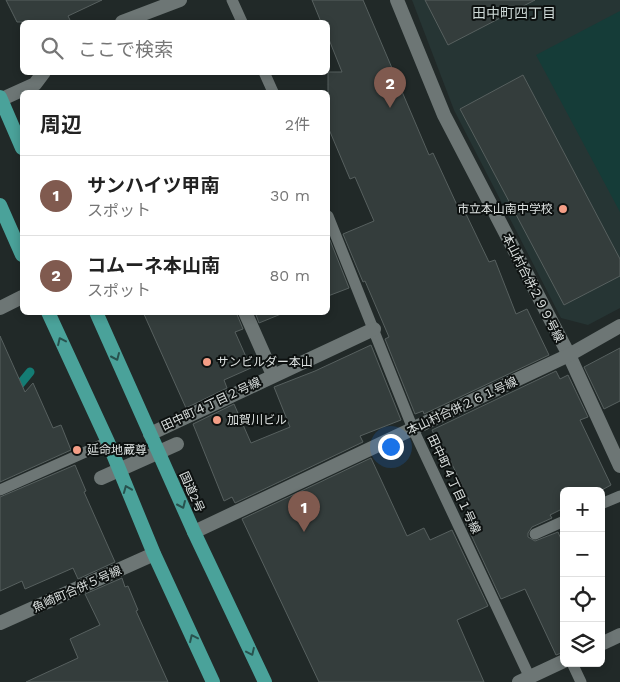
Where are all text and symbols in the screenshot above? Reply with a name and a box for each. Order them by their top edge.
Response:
district label: 田中町四丁目 [472,5,556,21]
search box [20,20,330,75]
icon: search [38,34,66,62]
text: ここで検索 [78,38,173,61]
pin: 2 [374,67,406,108]
text: 周辺 [40,112,82,137]
text: 2件 [285,115,310,134]
text: サンハイツ甲南 [87,174,220,197]
text: 1 [53,186,59,205]
text: 30 m [270,186,310,205]
text: スポット [87,201,151,220]
place label: 市立本山南中学校 [457,202,553,216]
marker: 市立本山南中学校 [557,203,569,215]
street label: 本山村合併２９９号線 [500,231,566,345]
text: コムーネ本山南 [87,254,220,277]
text: 2 [51,266,61,285]
text: 80 m [269,266,310,285]
text: スポット [87,281,151,300]
one-way arrow [57,337,67,346]
one-way arrow [109,352,120,361]
place label: サンビルダー本山 [217,355,313,369]
marker: サンビルダー本山 [201,356,213,368]
street label: 本山村合併２６１号線 [405,374,519,438]
street label: 田中町４丁目２号線 [159,375,263,433]
place label: 加賀川ビル [227,413,287,427]
marker: 加賀川ビル [211,414,223,426]
street label: 田中町４丁目１号線 [425,432,483,536]
your location [378,434,404,460]
place label: 延命地蔵尊 [87,443,147,457]
marker: 延命地蔵尊 [71,444,83,456]
street label: 国道2号 [177,470,207,514]
one-way arrow [123,485,133,494]
map controls [560,487,605,667]
button: + [560,487,605,532]
pin: 1 [288,491,320,532]
one-way arrow [176,500,186,509]
button: − [560,532,605,577]
street label: 魚崎町合併５号線 [30,563,124,615]
button: locate [560,577,605,622]
button: layers [560,622,605,667]
one-way arrow [188,634,199,643]
one-way arrow [245,647,255,656]

